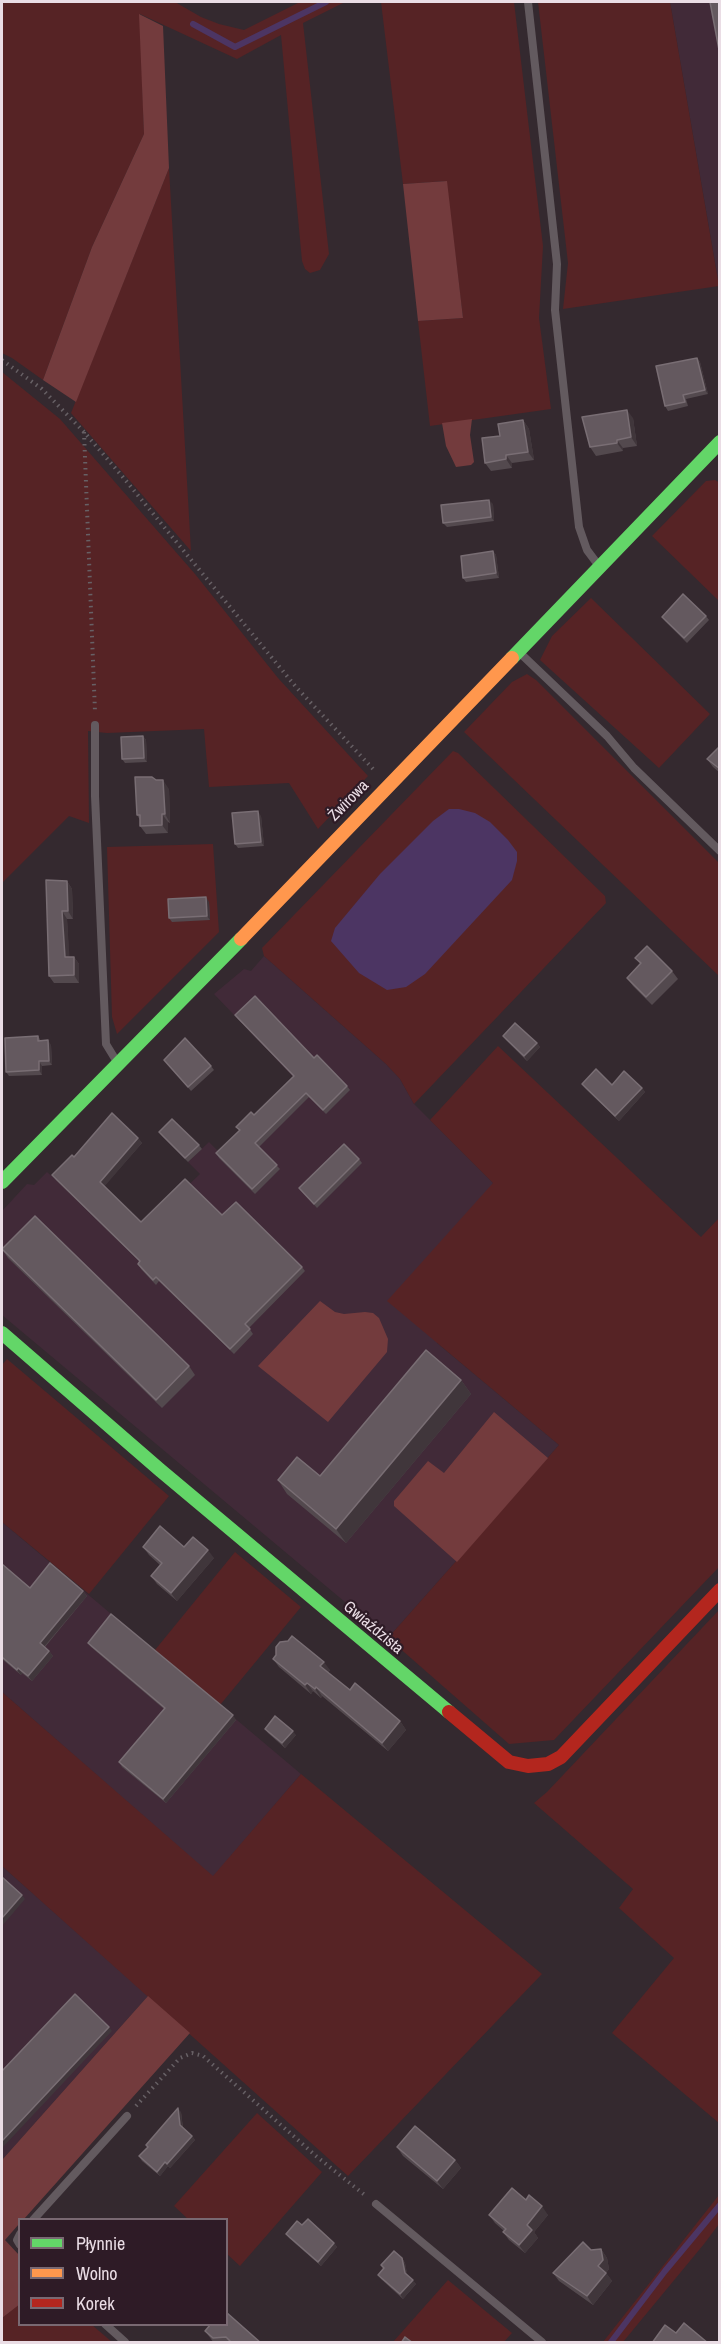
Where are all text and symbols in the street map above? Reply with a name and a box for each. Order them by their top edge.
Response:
street label: Żwirowa [325,777,373,825]
street label: Gwiaździsta [339,1597,407,1659]
legend [18,2218,228,2326]
text: Płynnie [76,2231,125,2256]
text: Wolno [76,2261,118,2286]
text: Korek [76,2291,115,2316]

